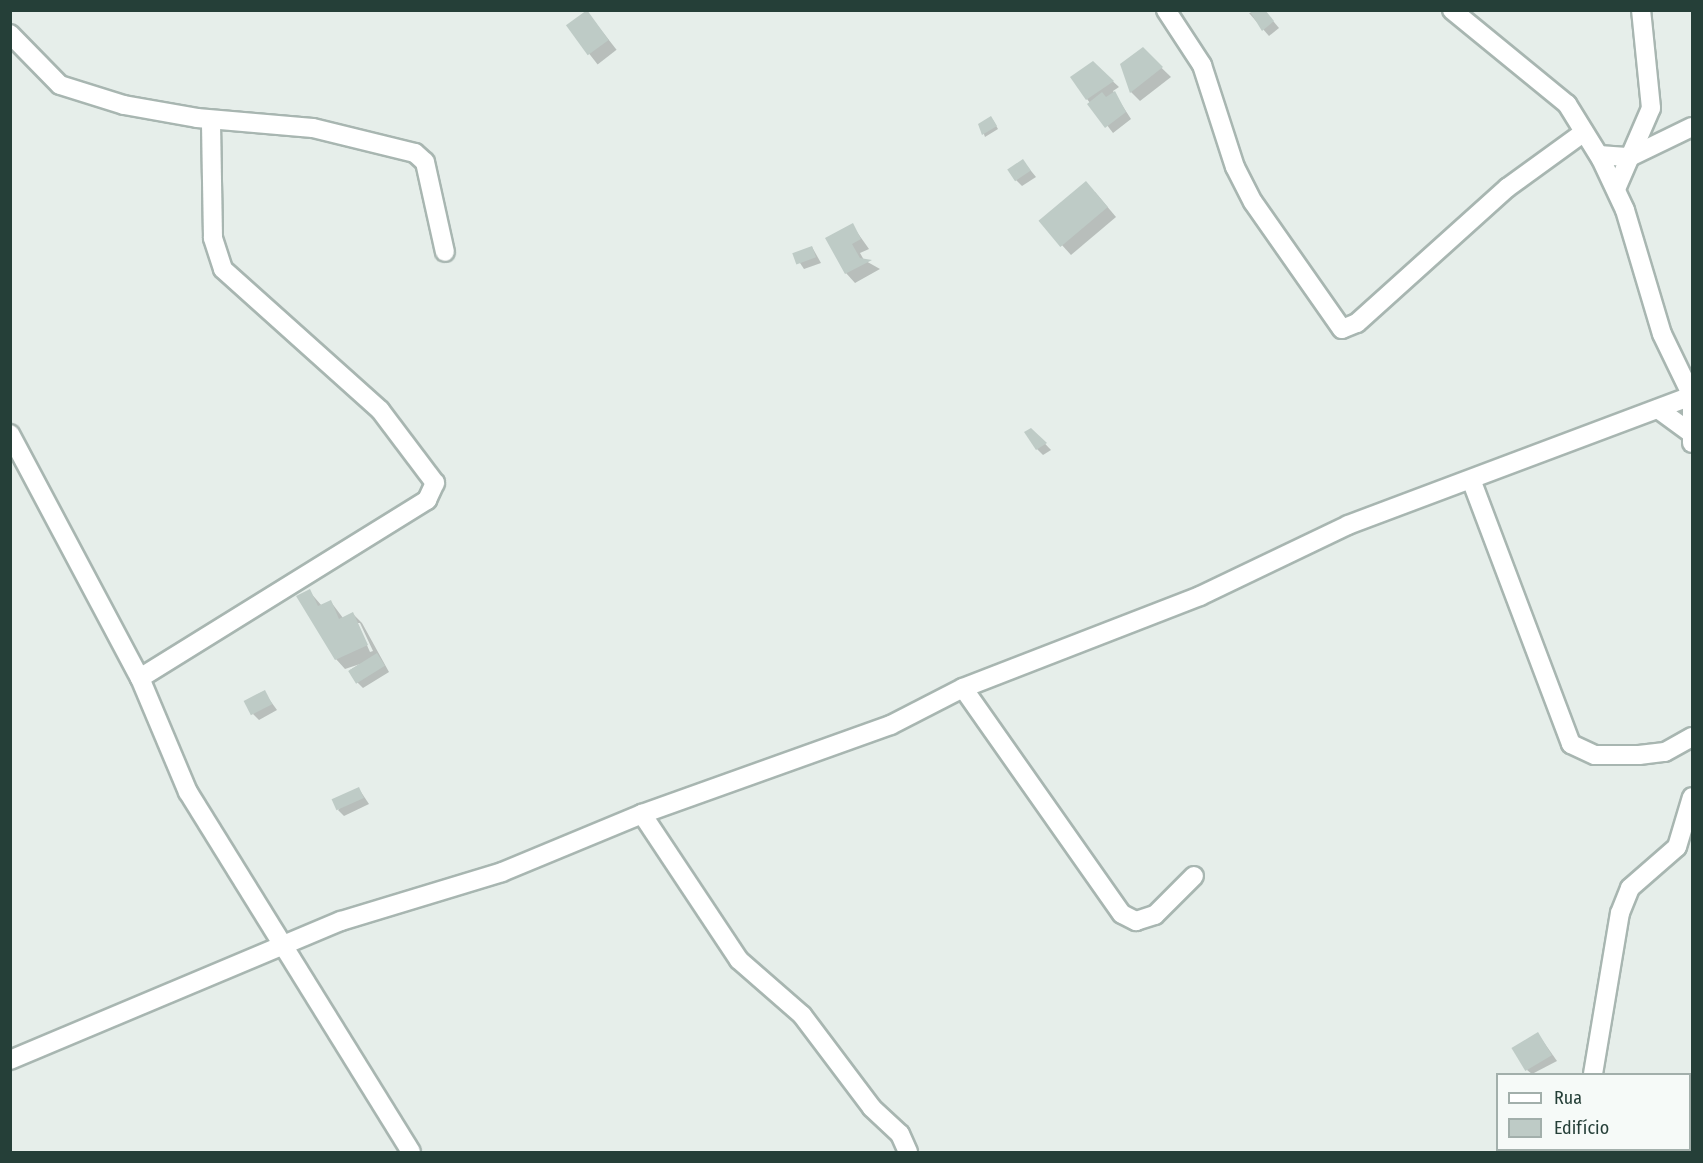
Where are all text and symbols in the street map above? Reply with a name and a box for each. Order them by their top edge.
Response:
legend [1496,1073,1691,1151]
text: Rua [1554,1087,1582,1109]
text: Edifício [1554,1117,1609,1139]

